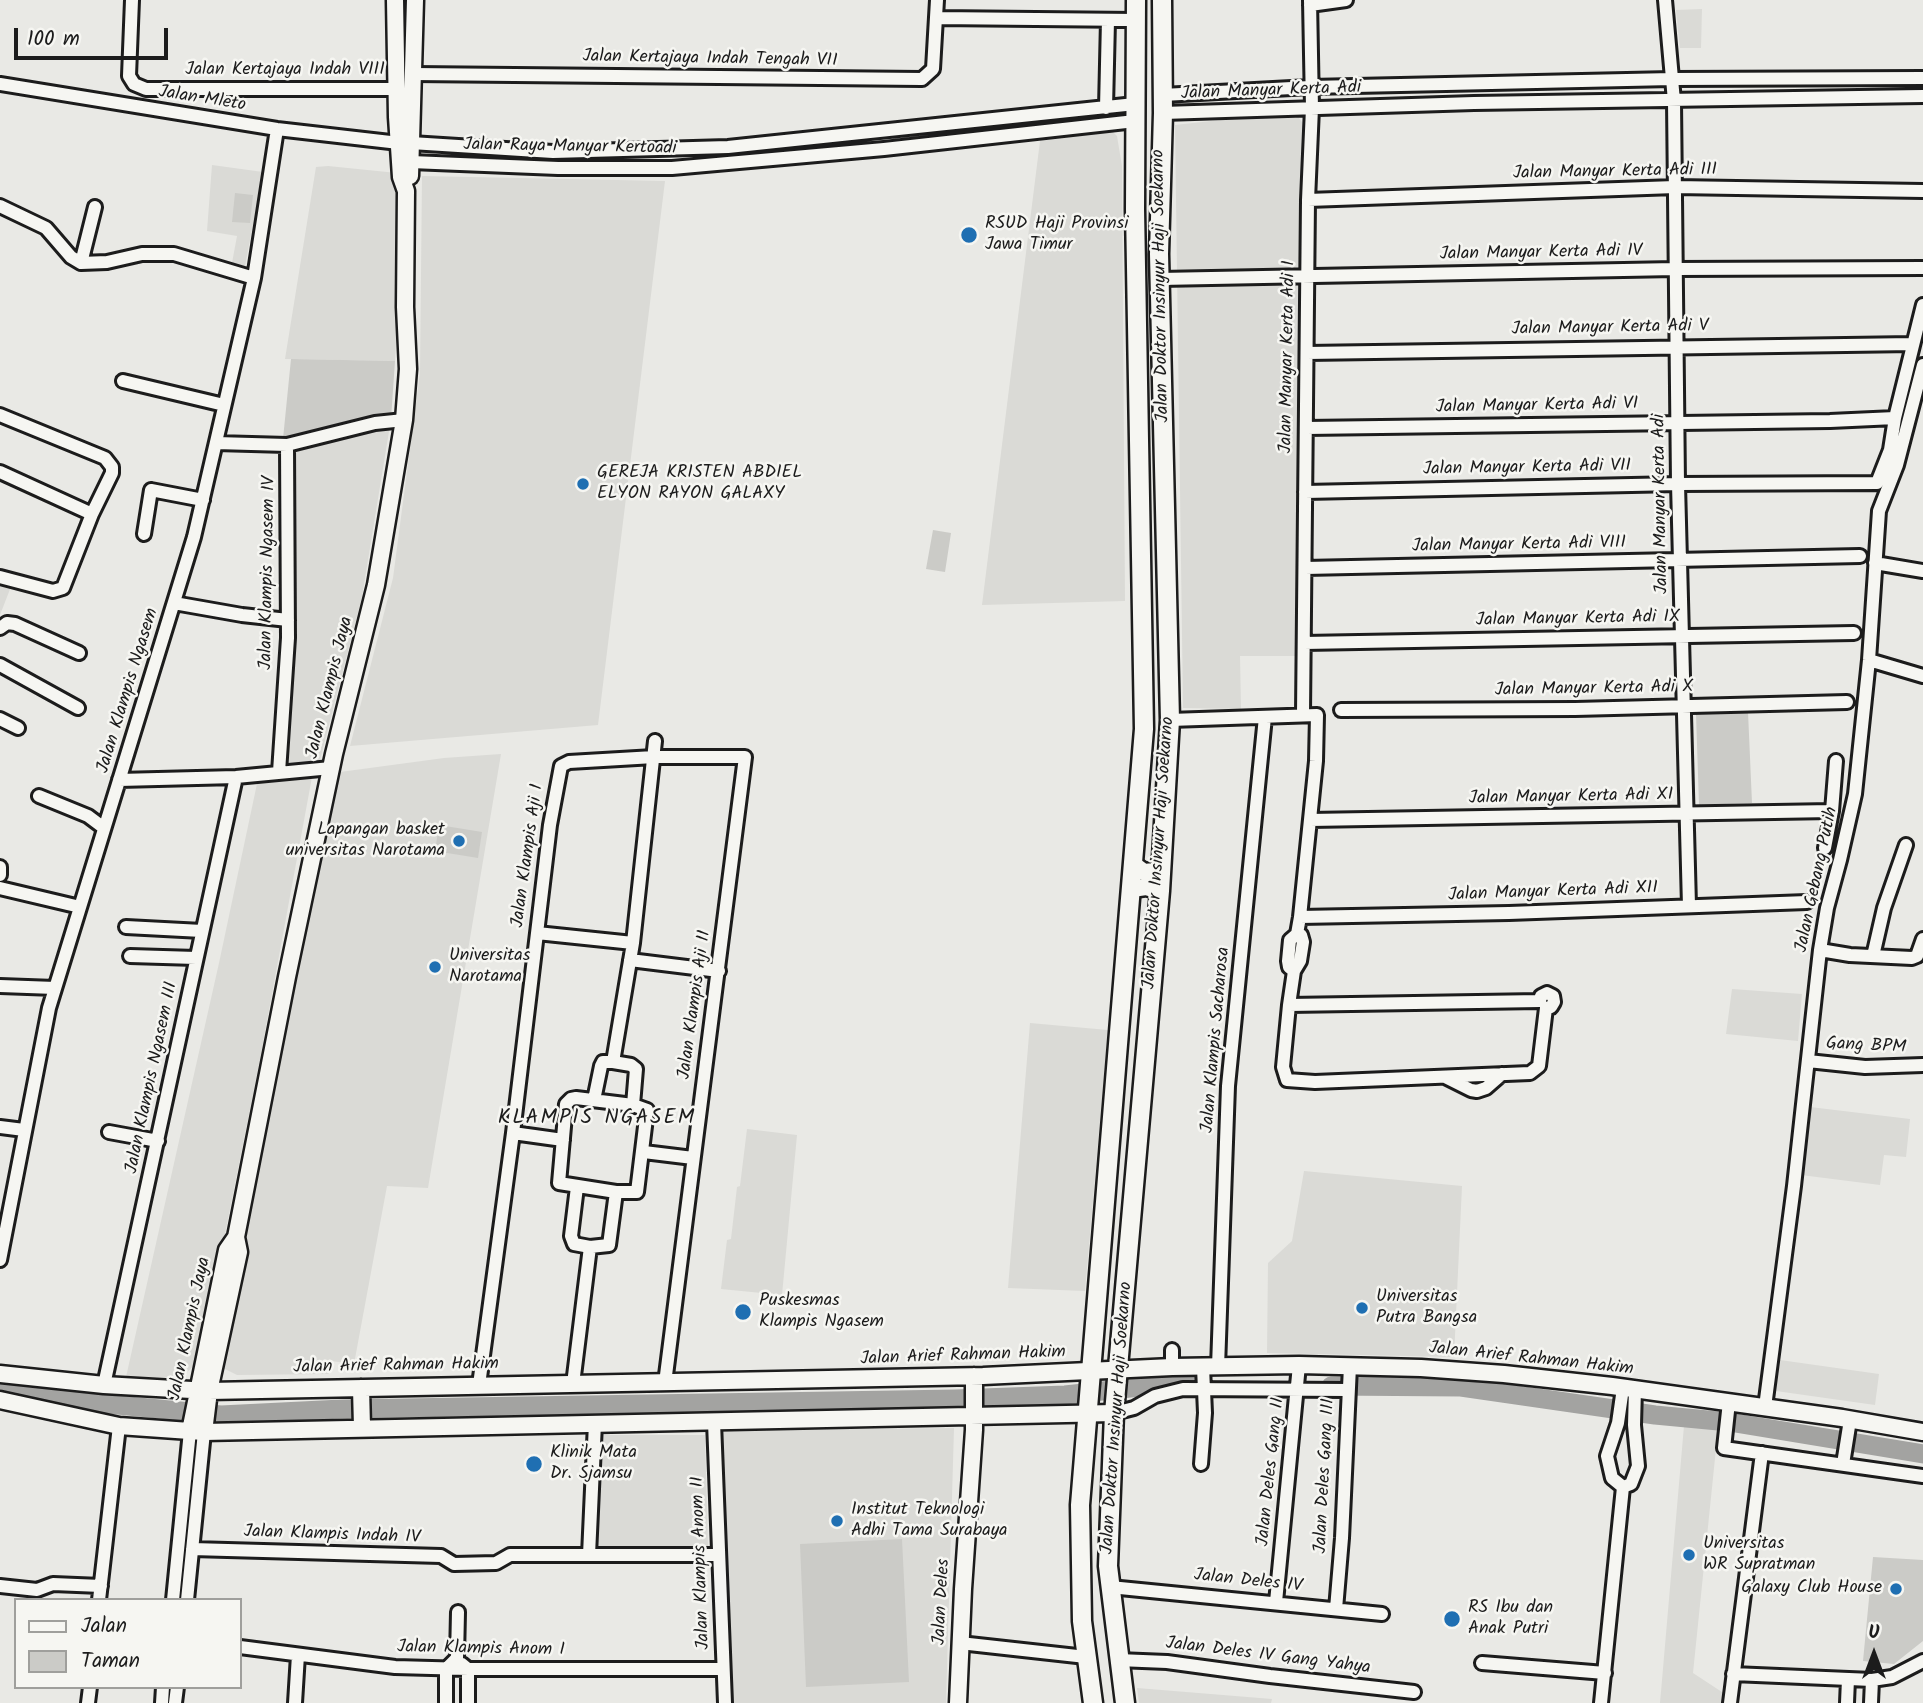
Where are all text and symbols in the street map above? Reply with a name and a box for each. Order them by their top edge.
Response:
scale bar [18,14,172,58]
text: 100 m [27,23,80,56]
street label: Jalan Kertajaya Indah Tengah VII [582,47,838,73]
street label: Jalan Kertajaya Indah VIII [185,60,385,82]
street label: Jalan Manyar Kerta Adi [1180,78,1362,106]
street label: Jalan Mleto [157,82,247,118]
street label: Jalan Raya Manyar Kertoadi [463,135,677,161]
street label: Jalan Doktor Insinyur Haji Soekarno [1149,149,1175,423]
street label: Jalan Manyar Kerta Adi III [1513,160,1717,186]
place label: RSUD Haji Provinsi Jawa Timur [985,214,1129,256]
marker: RSUD Haji Provinsi Jawa Timur [959,225,979,245]
street label: Jalan Manyar Kerta Adi IV [1439,241,1643,267]
street label: Jalan Manyar Kerta Adi I [1277,260,1301,454]
street label: Jalan Manyar Kerta Adi V [1511,316,1709,342]
street label: Jalan Manyar Kerta Adi VI [1435,394,1639,420]
street label: Jalan Manyar Kerta Adi [1650,414,1674,594]
street label: Jalan Manyar Kerta Adi VII [1423,456,1631,482]
place label: GEREJA KRISTEN ABDIEL ELYON RAYON GALAXY [597,463,802,505]
street label: Jalan Klampis Ngasem IV [257,476,281,670]
marker: GEREJA KRISTEN ABDIEL ELYON RAYON GALAXY [575,476,591,492]
street label: Jalan Manyar Kerta Adi VIII [1412,533,1626,559]
street label: Jalan Klampis Ngasem [94,606,164,776]
street label: Jalan Manyar Kerta Adi IX [1476,607,1680,633]
street label: Jalan Klampis Jaya [303,615,359,761]
street label: Jalan Manyar Kerta Adi X [1494,677,1694,703]
street label: Jalan Doktor Insinyur Haji Soekarno [1140,716,1180,990]
street label: Jalan Klampis Aji I [508,783,550,929]
street label: Jalan Manyar Kerta Adi XI [1469,785,1673,811]
street label: Jalan Gebang Putih [1792,805,1844,955]
place label: Lapangan basket universitas Narotama [286,820,445,862]
marker: Lapangan basket universitas Narotama [451,833,467,849]
street label: Jalan Manyar Kerta Adi XII [1448,879,1658,907]
street label: Jalan Klampis Aji II [675,929,717,1081]
place label: Universitas Narotama [449,946,530,988]
street label: Jalan Klampis Sacharosa [1198,946,1236,1134]
marker: Universitas Narotama [427,959,443,975]
street label: Jalan Klampis Ngasem III [122,980,184,1176]
street label: Gang BPM [1825,1034,1907,1060]
district label: KLAMPIS NGASEM [499,1106,695,1132]
street label: Jalan Klampis Jaya [165,1255,217,1403]
street label: Jalan Doktor Insinyur Haji Soekarno [1098,1281,1138,1555]
place label: Universitas Putra Bangsa [1376,1287,1477,1330]
place label: Puskesmas Klampis Ngasem [759,1291,884,1334]
marker: Universitas Putra Bangsa [1354,1300,1370,1316]
marker: Puskesmas Klampis Ngasem [733,1302,753,1322]
street label: Jalan Arief Rahman Hakim [1428,1339,1634,1381]
street label: Jalan Arief Rahman Hakim [860,1343,1066,1371]
street label: Jalan Arief Rahman Hakim [293,1354,499,1380]
street label: Jalan Deles Gang II [1253,1396,1291,1548]
street label: Jalan Deles Gang III [1311,1398,1341,1554]
place label: Klinik Mata Dr. Sjamsu [550,1443,637,1486]
marker: Klinik Mata Dr. Sjamsu [524,1454,544,1474]
street label: Jalan Klampis Anom II [688,1476,716,1650]
place label: Institut Teknologi Adhi Tama Surabaya [851,1500,1008,1542]
marker: Institut Teknologi Adhi Tama Surabaya [829,1513,845,1529]
street label: Jalan Klampis Indah IV [243,1522,421,1550]
place label: Universitas WR Supratman [1703,1534,1815,1576]
marker: Universitas WR Supratman [1681,1547,1697,1563]
street label: Jalan Deles [930,1558,956,1646]
street label: Jalan Deles IV [1193,1566,1303,1598]
place label: Galaxy Club House [1741,1578,1882,1600]
marker: Galaxy Club House [1888,1581,1904,1597]
legend [14,1598,242,1689]
place label: RS Ibu dan Anak Putri [1468,1598,1553,1640]
marker: RS Ibu dan Anak Putri [1442,1609,1462,1629]
text: Jalan [81,1610,127,1643]
text: U [1868,1618,1880,1648]
north arrow [1839,1619,1909,1689]
street label: Jalan Deles IV Gang Yahya [1164,1634,1372,1680]
street label: Jalan Klampis Anom I [397,1638,565,1662]
text: Taman [81,1645,140,1678]

